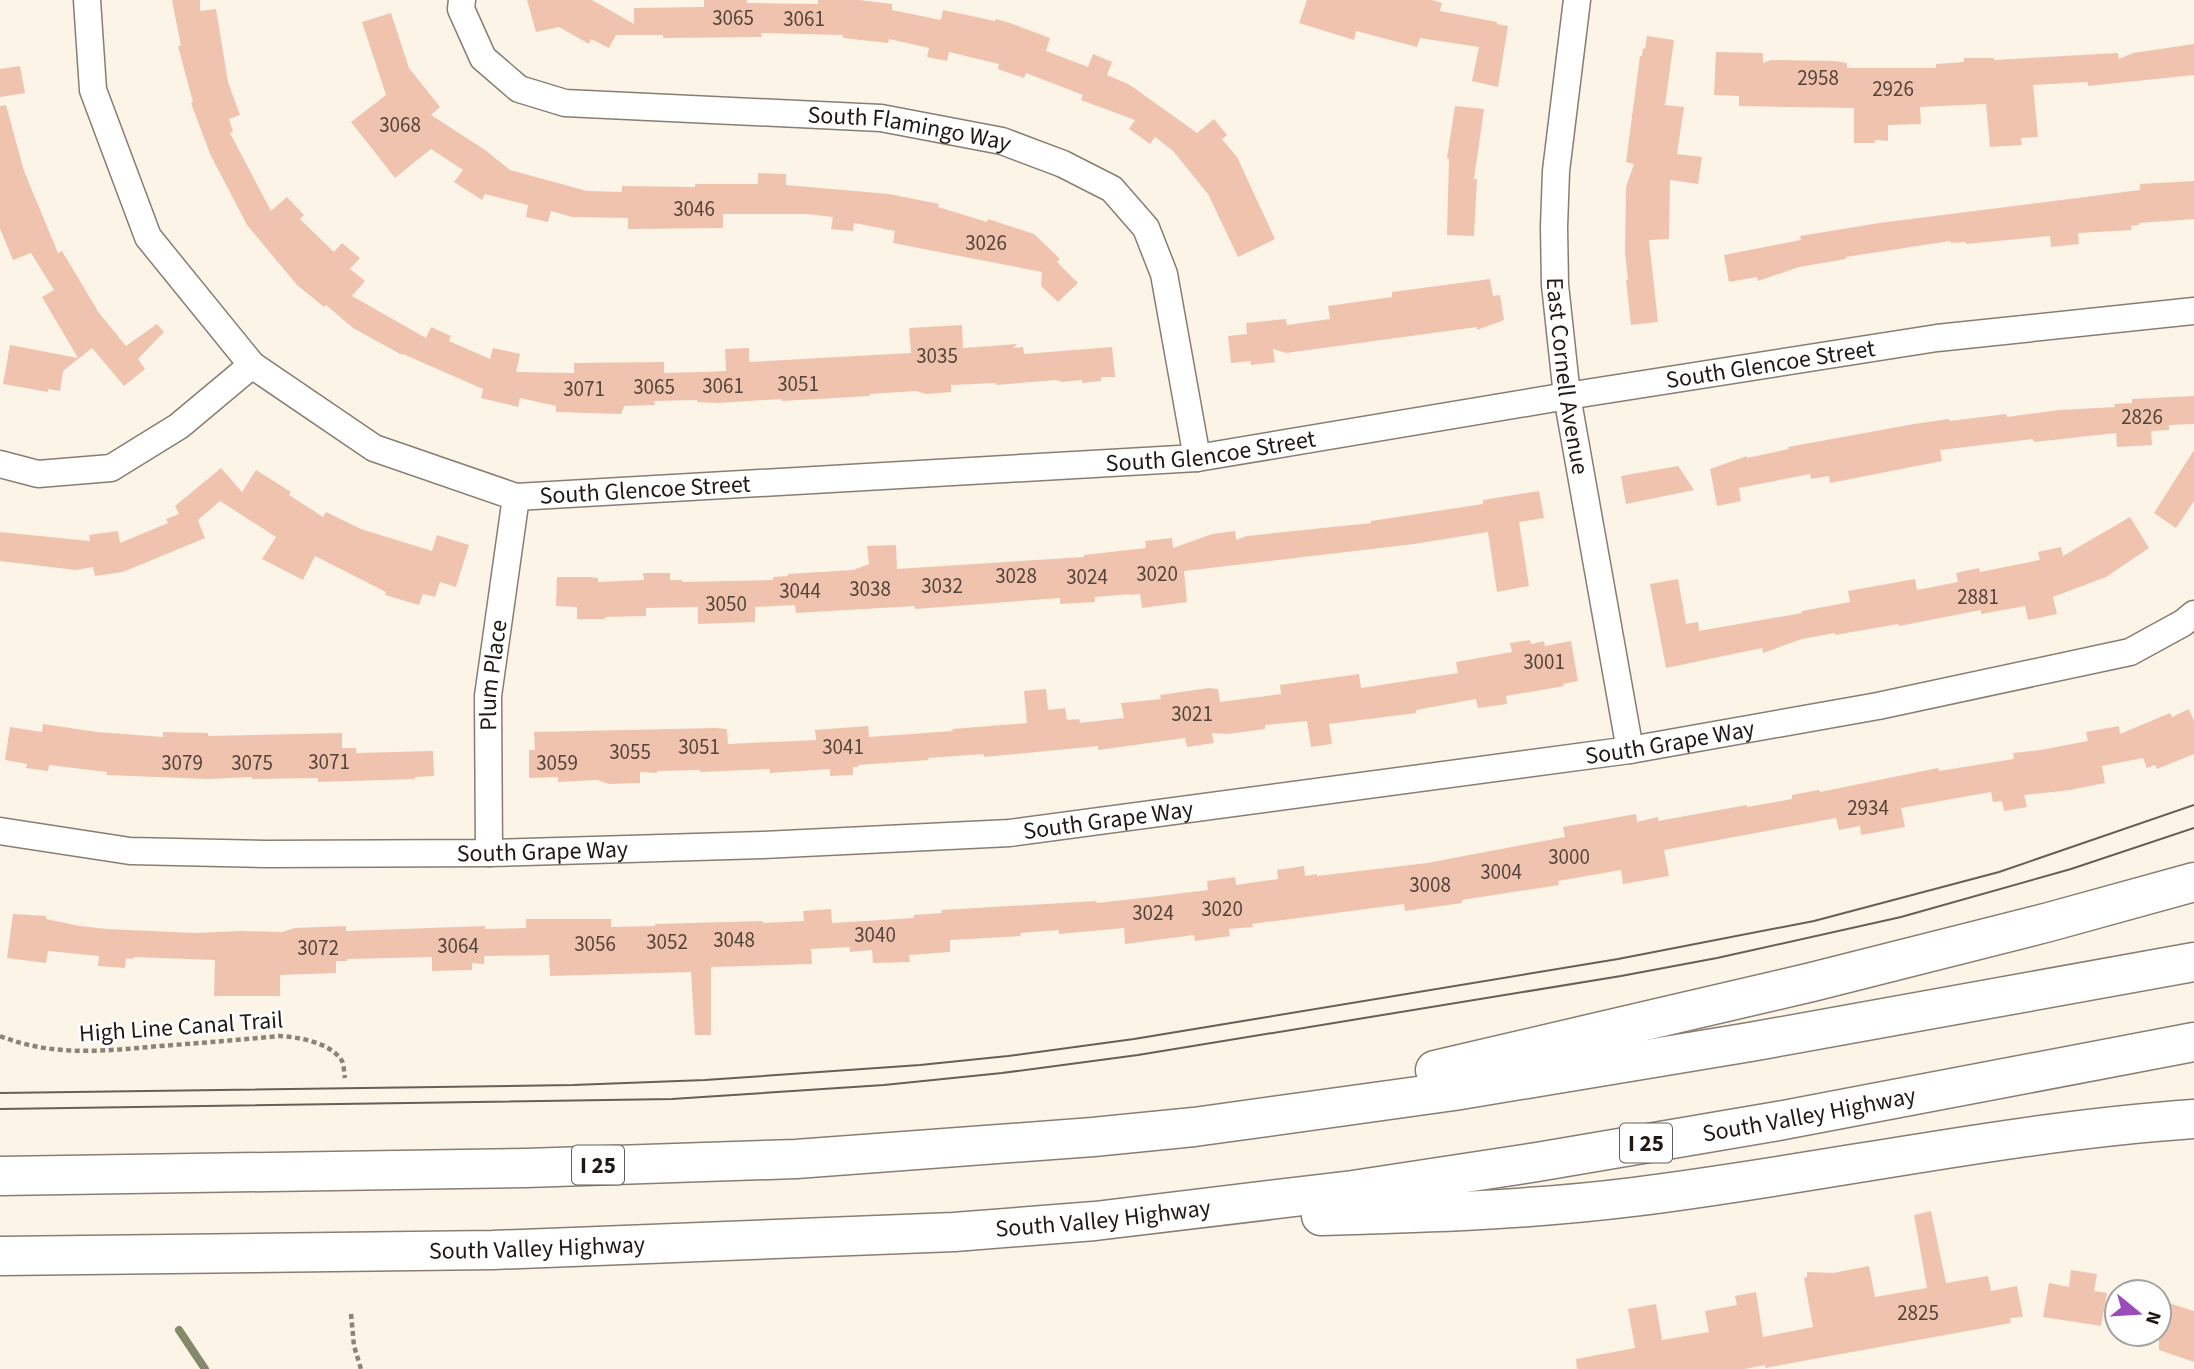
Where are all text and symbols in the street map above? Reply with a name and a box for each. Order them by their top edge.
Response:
house number: 3065 [712,3,754,33]
house number: 3061 [783,4,825,34]
house number: 2958 [1797,63,1839,93]
house number: 2926 [1872,74,1914,104]
street label: South Flamingo Way [807,97,1016,160]
house number: 3068 [379,110,421,140]
house number: 3046 [673,194,715,224]
house number: 3026 [965,228,1007,258]
street label: East Cornell Avenue [1537,277,1598,477]
street label: South Glencoe Street [1663,330,1878,398]
house number: 3035 [916,341,958,371]
house number: 3051 [777,369,819,399]
house number: 3061 [702,371,744,401]
house number: 3065 [633,372,675,402]
house number: 3071 [563,374,605,404]
house number: 2826 [2121,402,2163,432]
street label: South Glencoe Street [1105,421,1318,481]
street label: South Glencoe Street [539,466,751,513]
house number: 3020 [1136,559,1178,589]
house number: 3028 [995,561,1037,591]
house number: 3024 [1066,562,1108,592]
house number: 3032 [921,571,963,601]
house number: 3038 [849,574,891,604]
house number: 3044 [779,576,821,606]
house number: 2881 [1957,582,1999,612]
house number: 3050 [705,589,747,619]
street label: Plum Place [470,617,516,731]
house number: 3001 [1523,647,1565,677]
house number: 3021 [1171,699,1213,729]
street label: South Grape Way [1583,711,1757,773]
house number: 3051 [678,732,720,762]
house number: 3041 [822,732,864,762]
house number: 3055 [609,737,651,767]
house number: 3071 [308,747,350,777]
house number: 3079 [161,748,203,778]
house number: 3075 [231,748,273,778]
house number: 3059 [536,748,578,778]
street label: South Grape Way [1021,791,1195,849]
house number: 2934 [1847,793,1889,823]
street label: South Grape Way [457,831,629,871]
house number: 3000 [1548,842,1590,872]
house number: 3004 [1480,857,1522,887]
house number: 3008 [1409,870,1451,900]
house number: 3020 [1201,894,1243,924]
house number: 3024 [1132,898,1174,928]
house number: 3040 [854,920,896,950]
house number: 3048 [713,925,755,955]
house number: 3052 [646,927,688,957]
house number: 3056 [574,929,616,959]
house number: 3064 [437,931,479,961]
house number: 3072 [297,933,339,963]
street label: High Line Canal Trail [78,1002,284,1052]
street label: South Valley Highway [1700,1078,1919,1151]
road number: I 25 [1620,1124,1672,1162]
road number: I 25 [572,1146,624,1184]
street label: South Valley Highway [994,1190,1213,1246]
street label: South Valley Highway [429,1227,646,1268]
north arrow [2103,1278,2173,1348]
house number: 2825 [1897,1298,1939,1328]
text: N [2138,1308,2168,1328]

